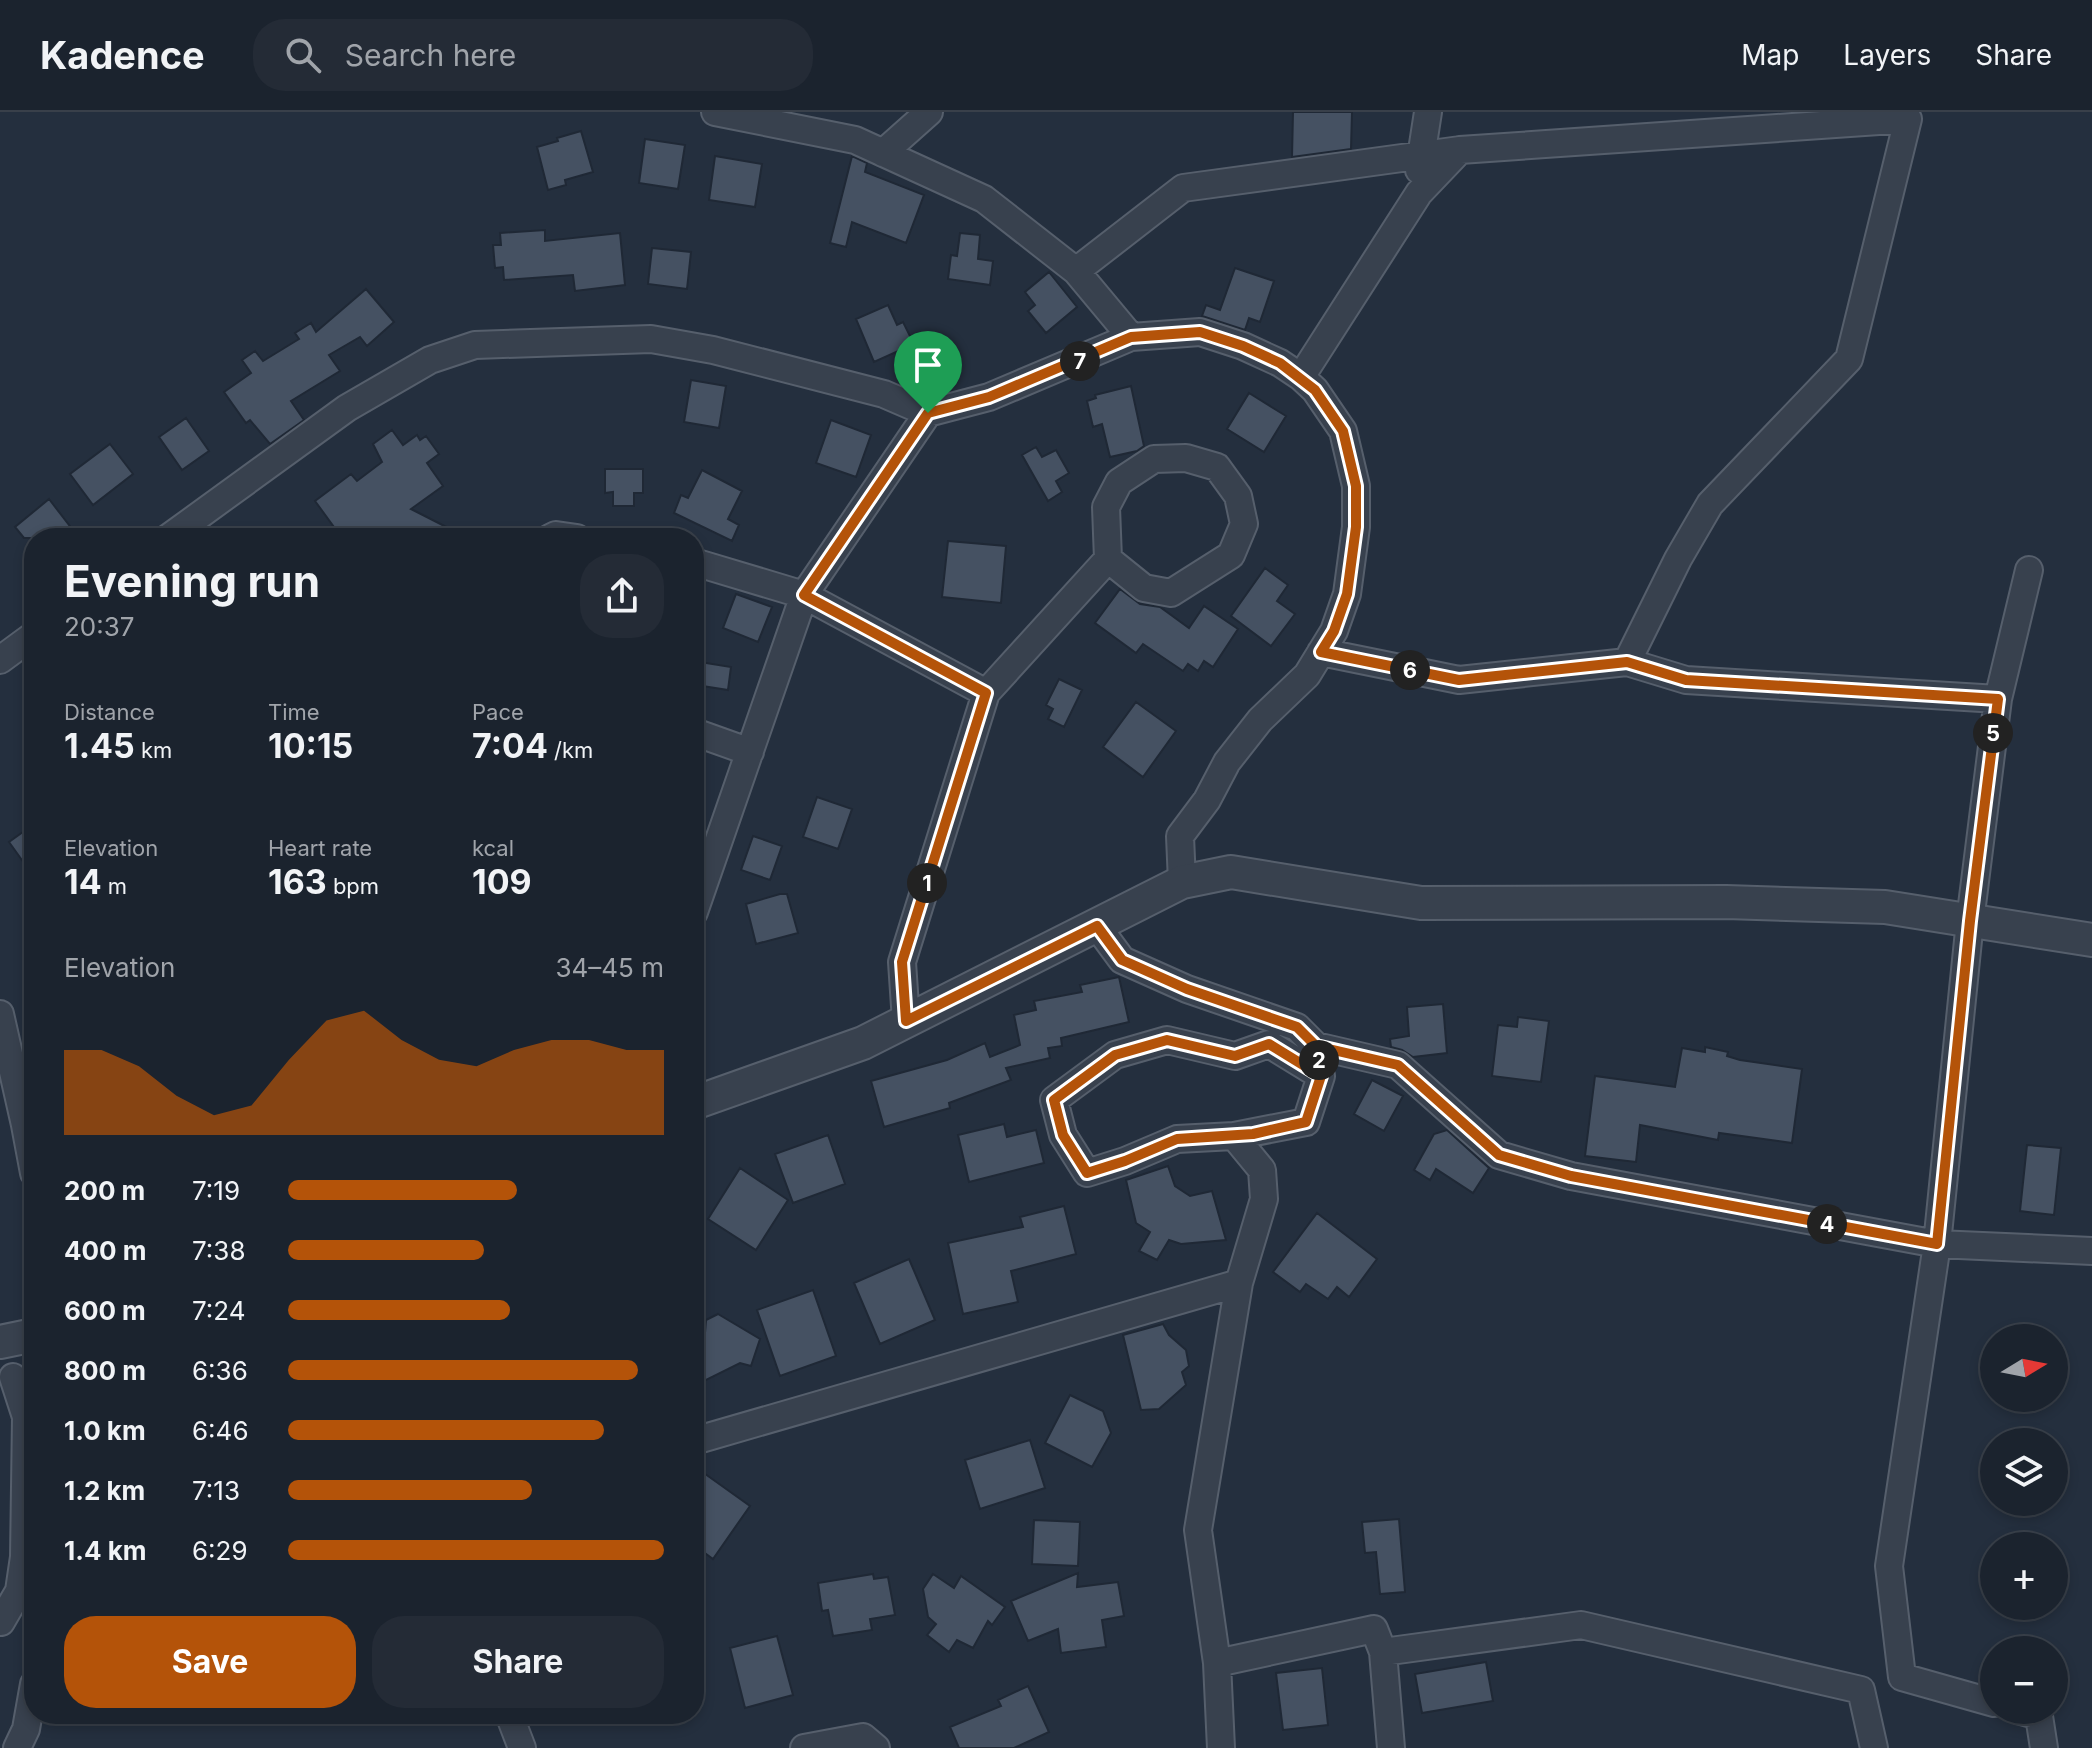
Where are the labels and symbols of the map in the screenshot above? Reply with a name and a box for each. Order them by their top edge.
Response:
pin [894,331,962,413]
pin: 7 [1060,341,1100,381]
pin: 6 [1390,650,1430,690]
pin: 5 [1973,713,2013,753]
pin: 1 [907,863,947,903]
pin: 2 [1299,1040,1339,1080]
pin: 4 [1807,1204,1847,1244]
north arrow [1980,1324,2068,1412]

